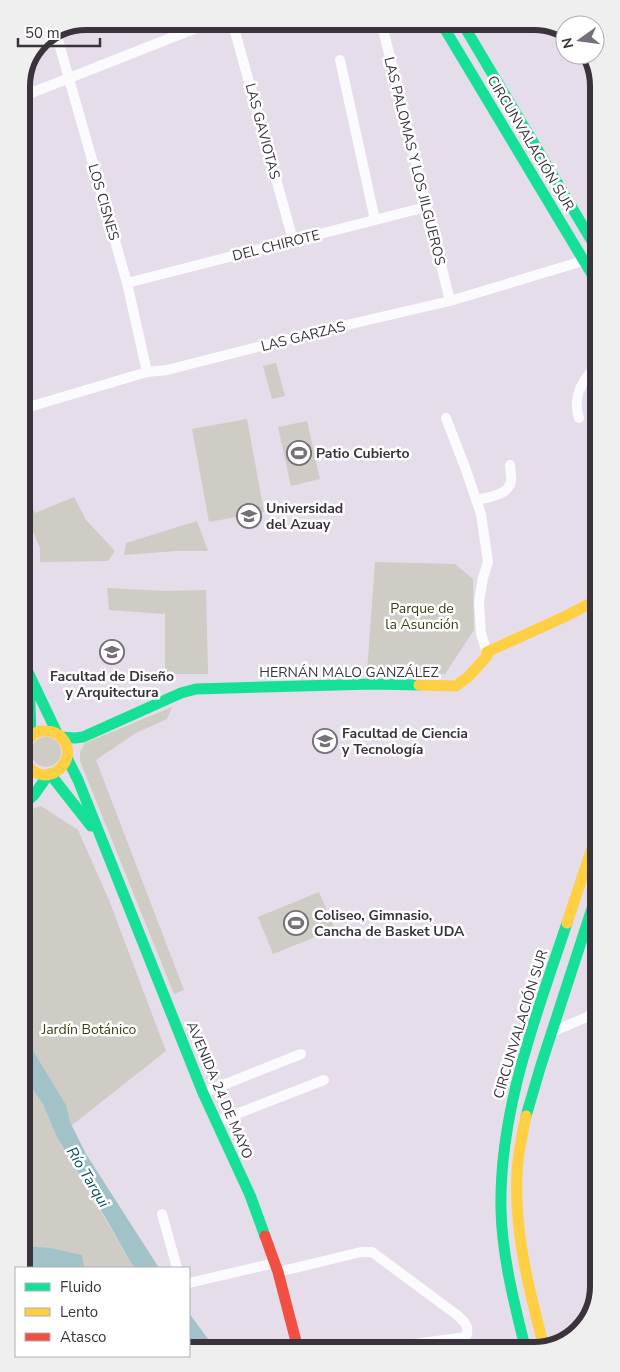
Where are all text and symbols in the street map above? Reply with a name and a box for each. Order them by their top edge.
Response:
scale bar [18,15,100,47]
north arrow [555,15,605,65]
text: 50 m [25,23,60,43]
text: N [557,36,578,50]
street label: LAS PALOMAS Y LOS JILGUEROS [379,55,450,268]
street label: CIRCUNVALACIÓN SUR [483,72,579,214]
street label: LAS GAVIOTAS [241,81,285,182]
street label: LOS CISNES [84,162,124,243]
street label: DEL CHIROTE [230,225,322,266]
street label: LAS GARZAS [259,317,348,356]
sports icon: Patio Cubierto [286,440,312,466]
place label: Patio Cubierto [316,444,410,463]
place label: Universidad del Azuay [266,499,343,534]
school or university icon: Universidad del Azuay [236,503,262,529]
park label: Parque de la Asunción [385,599,459,634]
school or university icon: Facultad de Diseño y Arquitectura [99,639,125,665]
street label: HERNÁN MALO GANZÁLEZ [259,663,439,682]
place label: Facultad de Diseño y Arquitectura [50,667,174,702]
place label: Facultad de Ciencia y Tecnología [341,724,468,759]
school or university icon: Facultad de Ciencia y Tecnología [312,728,338,754]
place label: Coliseo, Gimnasio, Cancha de Basket UDA [314,906,465,941]
sports icon: Coliseo, Gimnasio, Cancha de Basket UDA [283,910,309,936]
street label: CIRCUNVALACIÓN SUR [489,947,552,1101]
street label: AVENIDA 24 DE MAYO [182,1019,257,1162]
park label: Jardín Botánico [41,1020,137,1039]
water label: Río Tarqui [62,1143,114,1212]
legend [15,1267,190,1357]
text: Fluido [60,1277,102,1297]
text: Lento [60,1302,98,1322]
text: Atasco [60,1327,106,1347]

